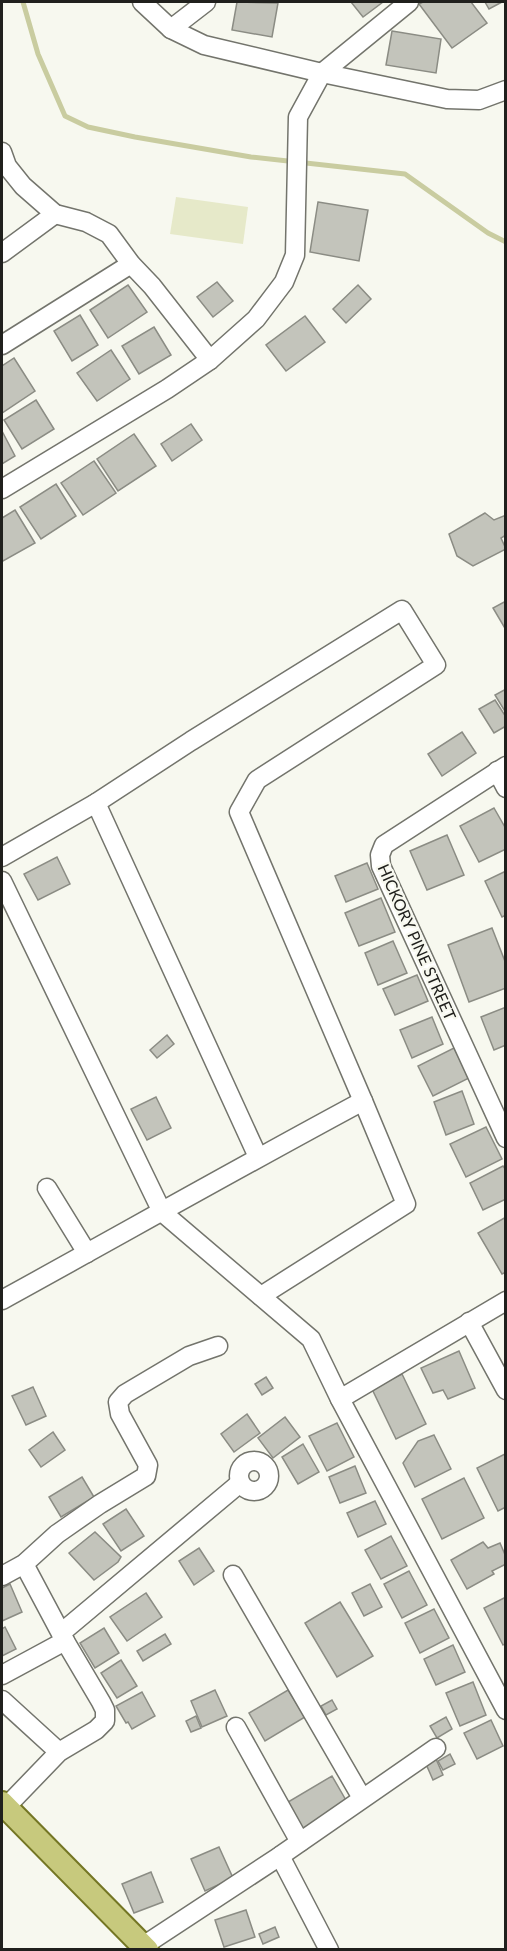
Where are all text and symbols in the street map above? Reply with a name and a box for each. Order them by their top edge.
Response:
street label: HICKORY PINE STREET [374,861,461,1023]

